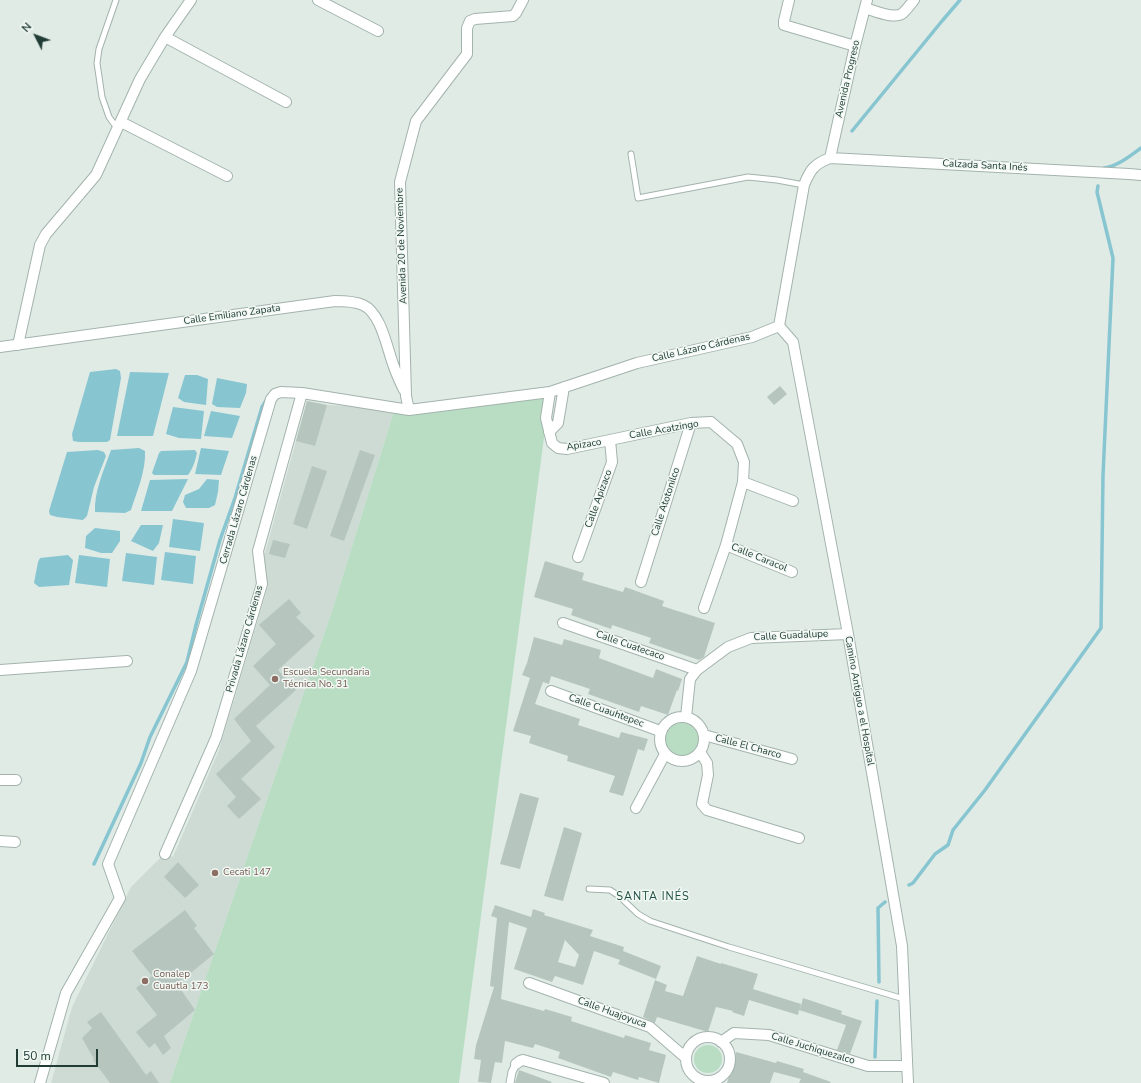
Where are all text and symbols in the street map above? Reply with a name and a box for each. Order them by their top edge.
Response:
north arrow [16,16,56,56]
text: N [18,20,35,36]
street label: Avenida Progreso [833,39,863,119]
street label: Calzada Santa Inés [942,158,1028,174]
street label: Avenida 20 de Noviembre [394,188,410,304]
street label: Calle Emiliano Zapata [183,302,281,328]
street label: Calle Lázaro Cárdenas [651,331,751,365]
street label: Calle Acatzingo [628,418,700,442]
street label: Apizaco [566,436,602,454]
street label: Cerrada Lázaro Cárdenas [218,454,260,566]
street label: Calle Atotonilco [649,466,683,538]
street label: Calle Apizaco [583,468,615,530]
street label: Calle Caracol [729,541,789,575]
street label: Privada Lázaro Cárdenas [224,584,266,694]
street label: Calle Guadalupe [753,628,829,644]
street label: Calle Cuatecaco [594,629,666,663]
street label: Camino Antiguo a el Hospital [842,635,876,767]
place label: Escuela Secundaria Técnica No. 31 [283,667,370,690]
marker: Escuela Secundaria Técnica No. 31 [270,674,280,684]
street label: Calle Cuauhtepec [567,692,645,730]
street label: Calle El Charco [713,732,783,762]
place label: Cecati 147 [223,867,271,879]
marker: Cecati 147 [210,868,220,878]
district label: SANTA INÉS [616,890,690,904]
place label: Conalep Cuautla 173 [153,969,208,992]
marker: Conalep Cuautla 173 [140,976,150,986]
street label: Calle Huajoyuca [576,995,648,1031]
street label: Calle Juchiquezalco [770,1031,856,1067]
scale bar [18,1041,100,1067]
text: 50 m [23,1048,51,1064]

